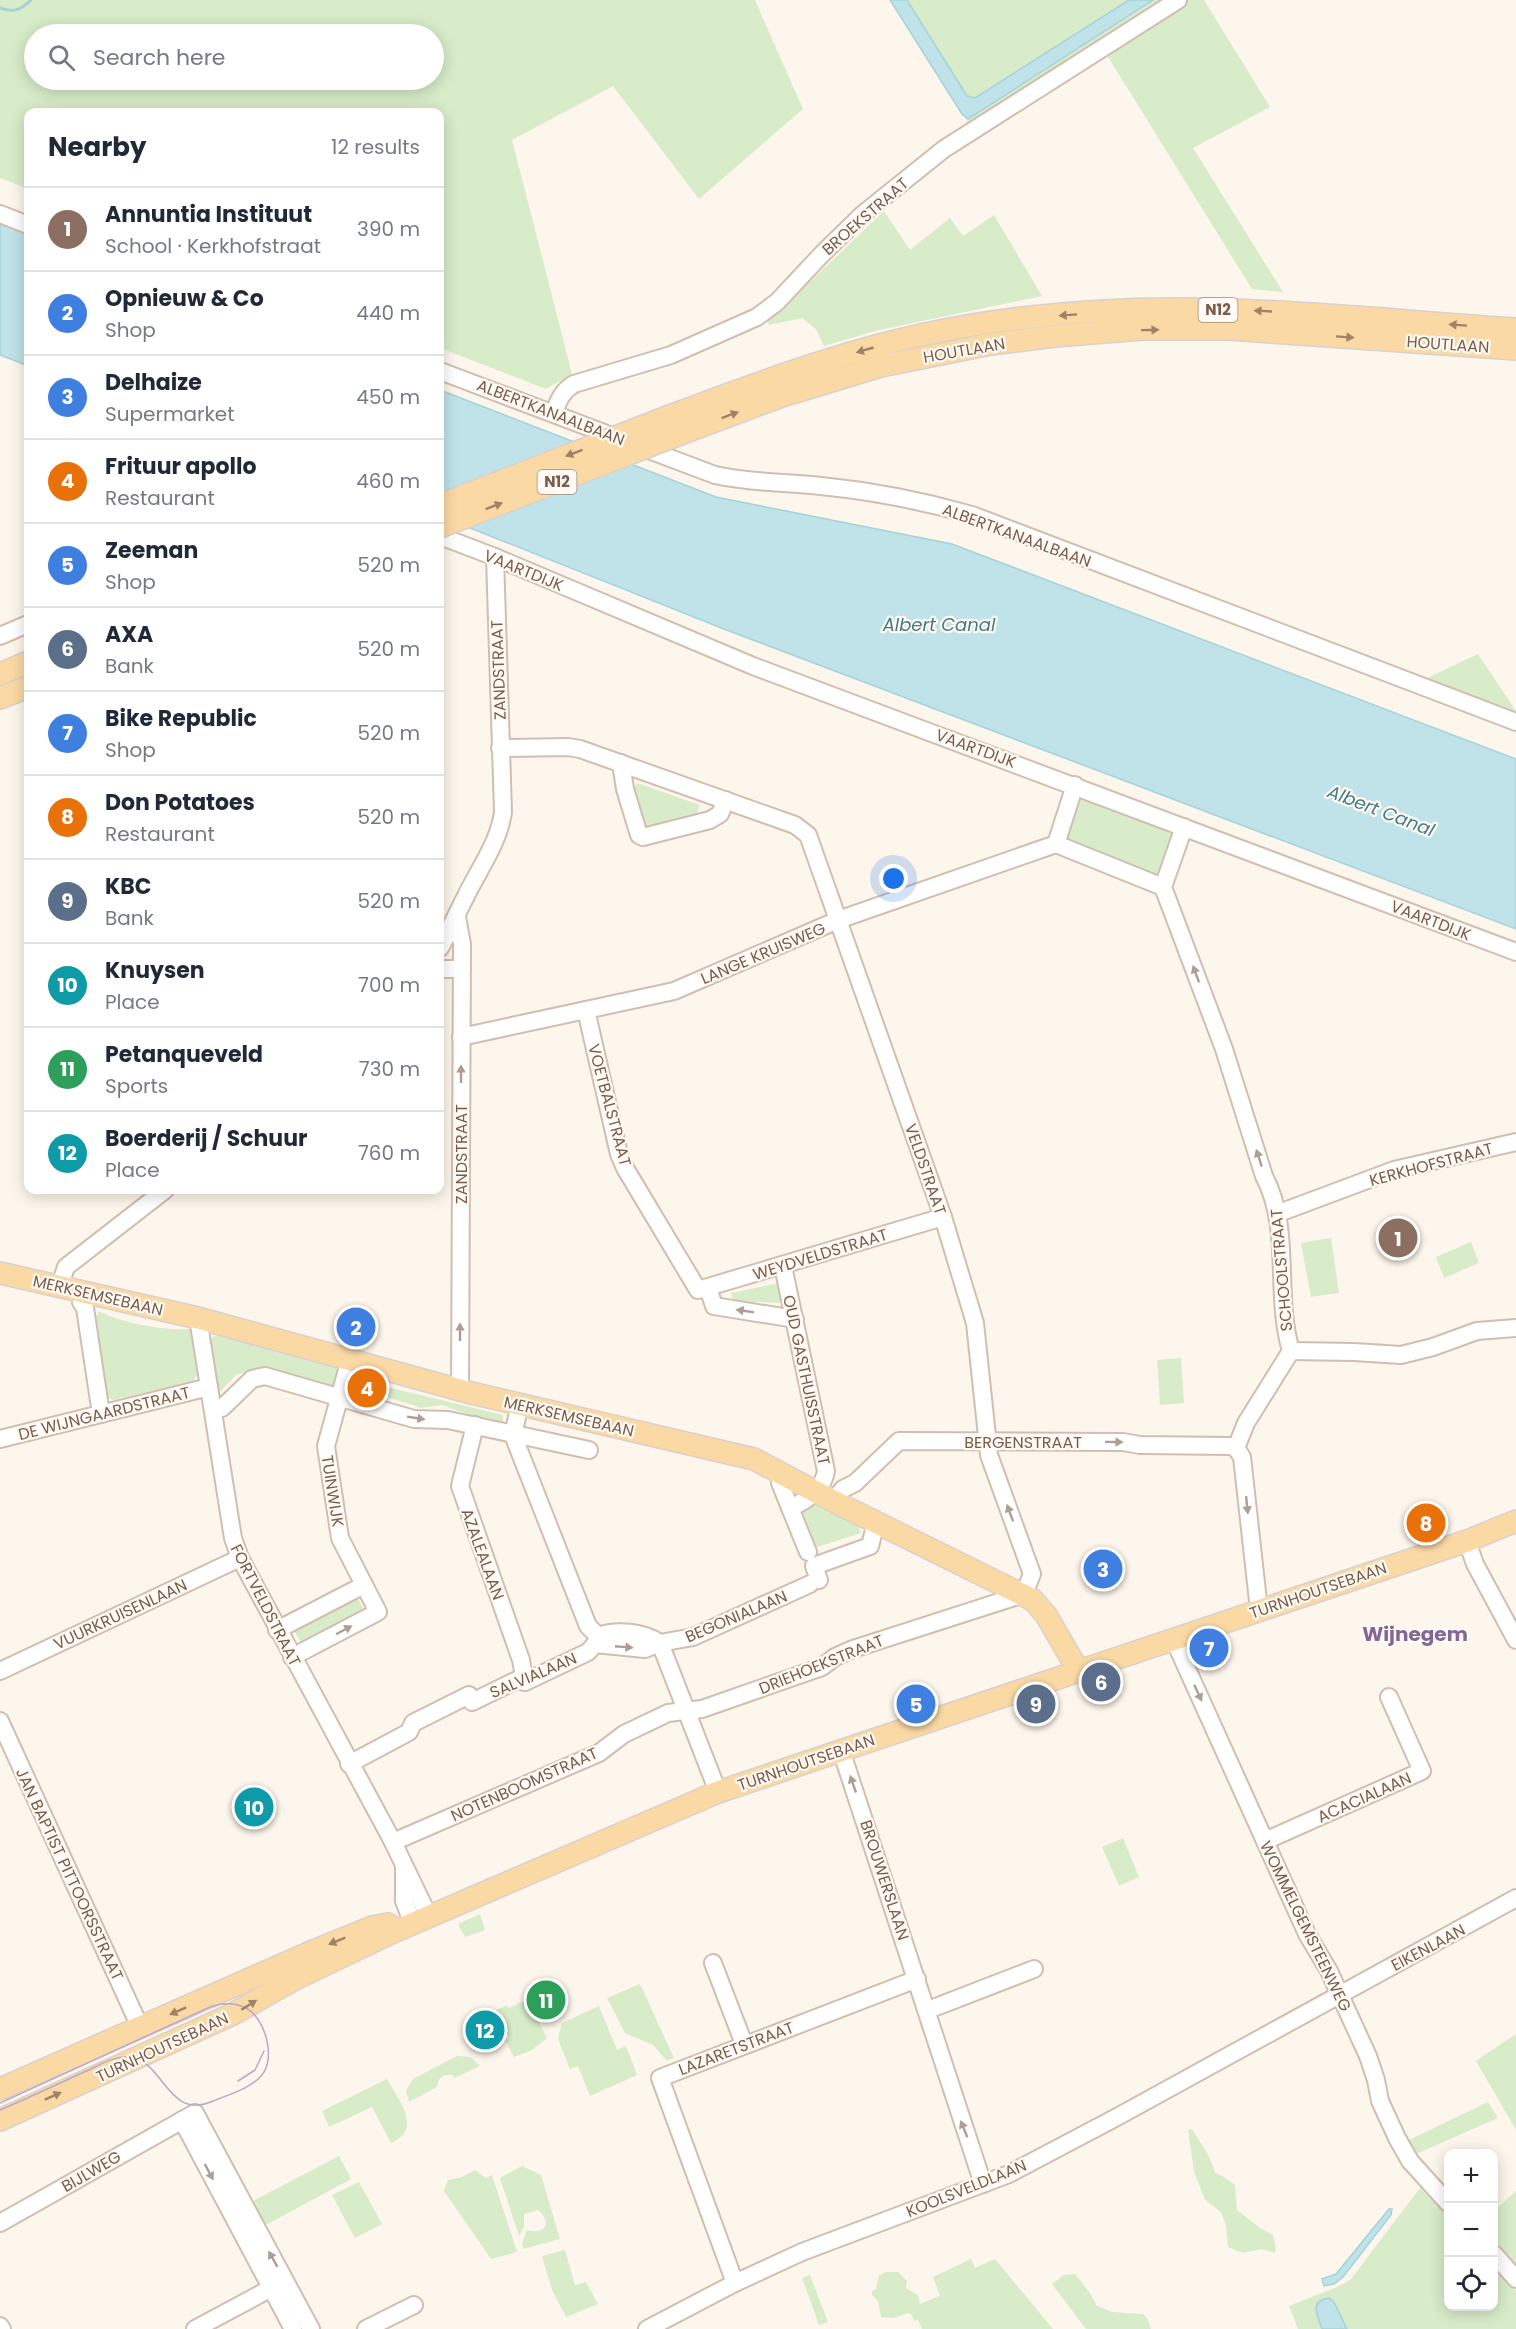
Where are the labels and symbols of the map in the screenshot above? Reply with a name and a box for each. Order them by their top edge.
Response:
street label: BROEKSTRAAT [817,172,914,260]
road number: N12 [1198,298,1238,322]
one-way arrow [1254,307,1273,316]
one-way arrow [1059,310,1078,320]
one-way arrow [1448,321,1467,330]
one-way arrow [1141,325,1160,334]
street label: HOUTLAAN [1406,330,1490,359]
street label: HOUTLAAN [921,332,1007,369]
one-way arrow [1335,333,1354,342]
one-way arrow [856,346,874,355]
street label: ALBERTKANAALBAAN [473,374,628,451]
one-way arrow [721,410,739,420]
one-way arrow [564,448,582,458]
road number: N12 [538,470,576,494]
street label: ALBERTKANAALBAAN [939,498,1094,573]
one-way arrow [485,501,503,510]
street label: VAARTDIJK [481,544,567,597]
water label: Albert Canal [882,612,996,637]
street label: ZANDSTRAAT [485,619,512,720]
street label: VAARTDIJK [932,723,1020,774]
water label: Albert Canal [1323,778,1439,843]
your location [879,864,908,893]
street label: VAARTDIJK [1387,895,1475,946]
street label: LANGE KRUISWEG [697,917,829,990]
one-way arrow [1190,964,1200,982]
street label: VOETBALSTRAAT [582,1041,637,1169]
one-way arrow [456,1065,466,1084]
street label: ZANDSTRAAT [450,1104,473,1204]
street label: VELDSTRAAT [899,1120,952,1218]
street label: KERKHOFSTRAAT [1367,1137,1496,1192]
one-way arrow [1254,1149,1263,1167]
street label: SCHOOLSTRAAT [1265,1207,1298,1332]
pin: 1 [1378,1216,1418,1260]
street label: WEYDVELDSTRAAT [750,1223,891,1286]
street label: MERKSEMSEBAAN [31,1269,165,1322]
street label: OUD GASTHUISSTRAAT [777,1293,836,1468]
pin: 2 [336,1304,376,1350]
one-way arrow [735,1306,754,1315]
one-way arrow [455,1323,465,1342]
pin: 4 [348,1366,386,1410]
street label: DE WIJNGAARDSTRAAT [16,1381,193,1446]
street label: MERKSEMSEBAAN [502,1390,636,1443]
one-way arrow [406,1414,425,1423]
street label: BERGENSTRAAT [964,1431,1082,1454]
one-way arrow [1105,1438,1124,1447]
street label: TUINWIJK [315,1454,350,1529]
one-way arrow [1242,1495,1252,1514]
pin: 8 [1406,1500,1446,1546]
one-way arrow [1005,1504,1015,1522]
street label: AZALEALAAN [455,1505,510,1603]
street label: FORTVELDSTRAAT [225,1540,306,1671]
pin: 3 [1084,1546,1122,1592]
street label: TURNHOUTSEBAAN [1246,1556,1390,1625]
street label: VUURKRUISENLAAN [50,1573,191,1655]
street label: BEGONIALAAN [682,1585,791,1648]
district label: Wijnegem [1362,1620,1468,1648]
one-way arrow [335,1625,352,1635]
pin: 7 [1190,1626,1228,1670]
street label: DRIEHOEKSTRAAT [755,1629,887,1700]
one-way arrow [615,1643,634,1652]
street label: SALVIALAAN [486,1647,580,1704]
pin: 6 [1082,1660,1120,1704]
pin: 5 [896,1682,936,1726]
pin: 9 [1016,1682,1056,1726]
one-way arrow [1193,1684,1203,1702]
street label: TURNHOUTSEBAAN [734,1728,878,1797]
street label: NOTENBOOMSTRAAT [447,1742,602,1827]
street label: JAN BAPTIST PITTOORSSTRAAT [10,1764,129,1985]
street label: ACACIALAAN [1314,1766,1415,1828]
one-way arrow [847,1775,857,1793]
pin: 10 [234,1784,274,1830]
street label: BROUWERSLAAN [854,1817,915,1943]
street label: WOMMELGEMSTEENWEG [1254,1837,1357,2015]
street label: EIKENLAAN [1387,1918,1469,1977]
one-way arrow [328,1937,346,1946]
pin: 11 [526,1978,566,2022]
one-way arrow [241,2000,257,2011]
one-way arrow [169,2006,186,2015]
street label: TURNHOUTSEBAAN [92,2007,232,2088]
pin: 12 [466,2008,504,2052]
street label: LAZARETSTRAAT [675,2016,797,2081]
one-way arrow [45,2092,62,2101]
one-way arrow [959,2119,969,2137]
street label: BIJLWEG [57,2145,125,2198]
street label: KOOLSVELDLAAN [903,2154,1030,2223]
one-way arrow [204,2163,214,2180]
one-way arrow [268,2250,278,2267]

